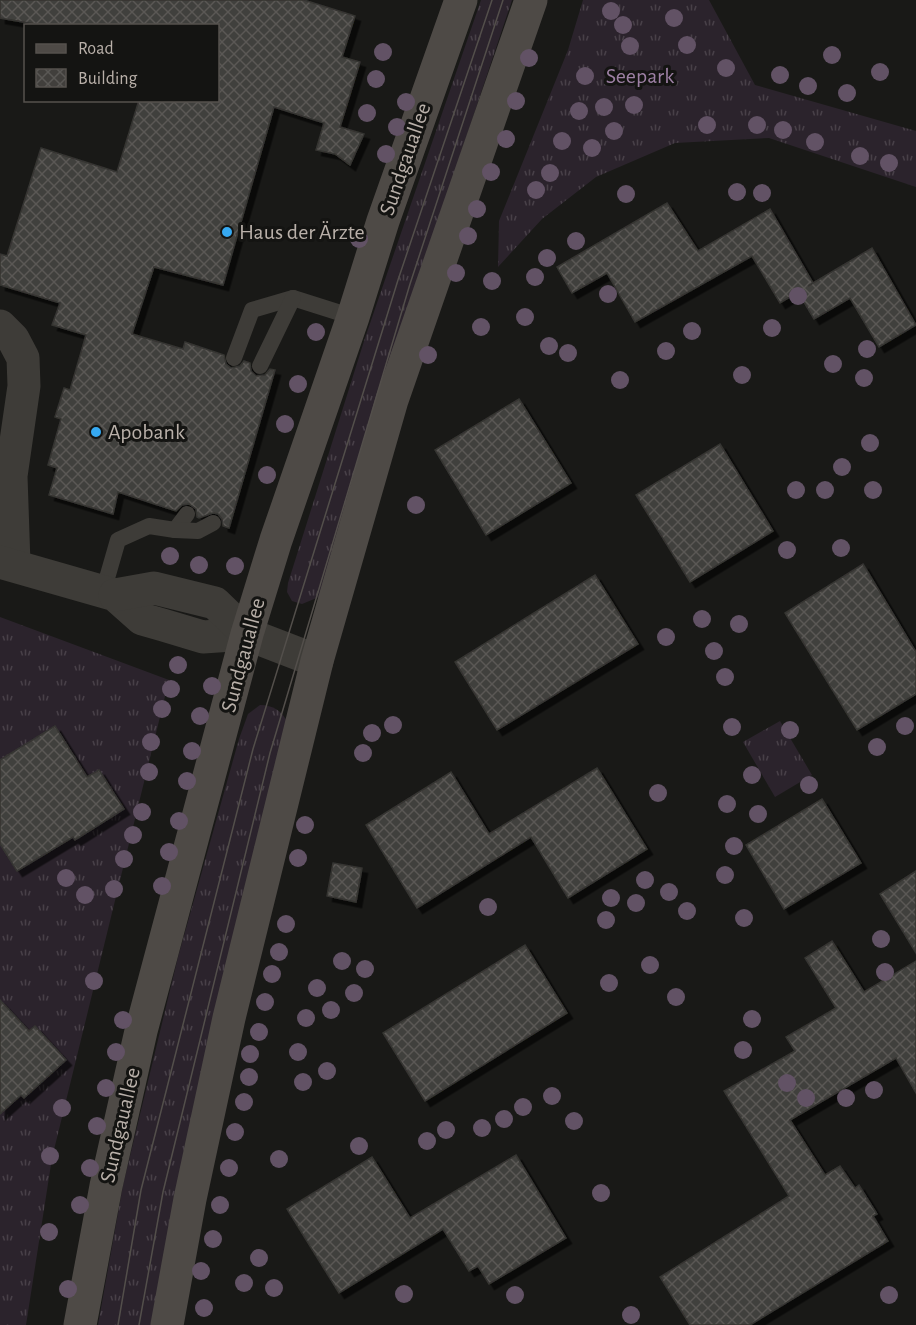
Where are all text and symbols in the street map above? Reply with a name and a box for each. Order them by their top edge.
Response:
legend [24,24,219,102]
text: Road [78,40,114,58]
park label: Seepark [606,65,674,87]
text: Building [78,70,138,88]
street label: Sundgauallee [376,100,434,218]
place label: Haus der Ärzte [239,221,365,243]
marker: Haus der Ärzte [220,225,234,239]
place label: Apobank [108,421,185,443]
marker: Apobank [89,425,103,439]
street label: Sundgauallee [217,596,269,714]
street label: Sundgauallee [96,1065,144,1185]

